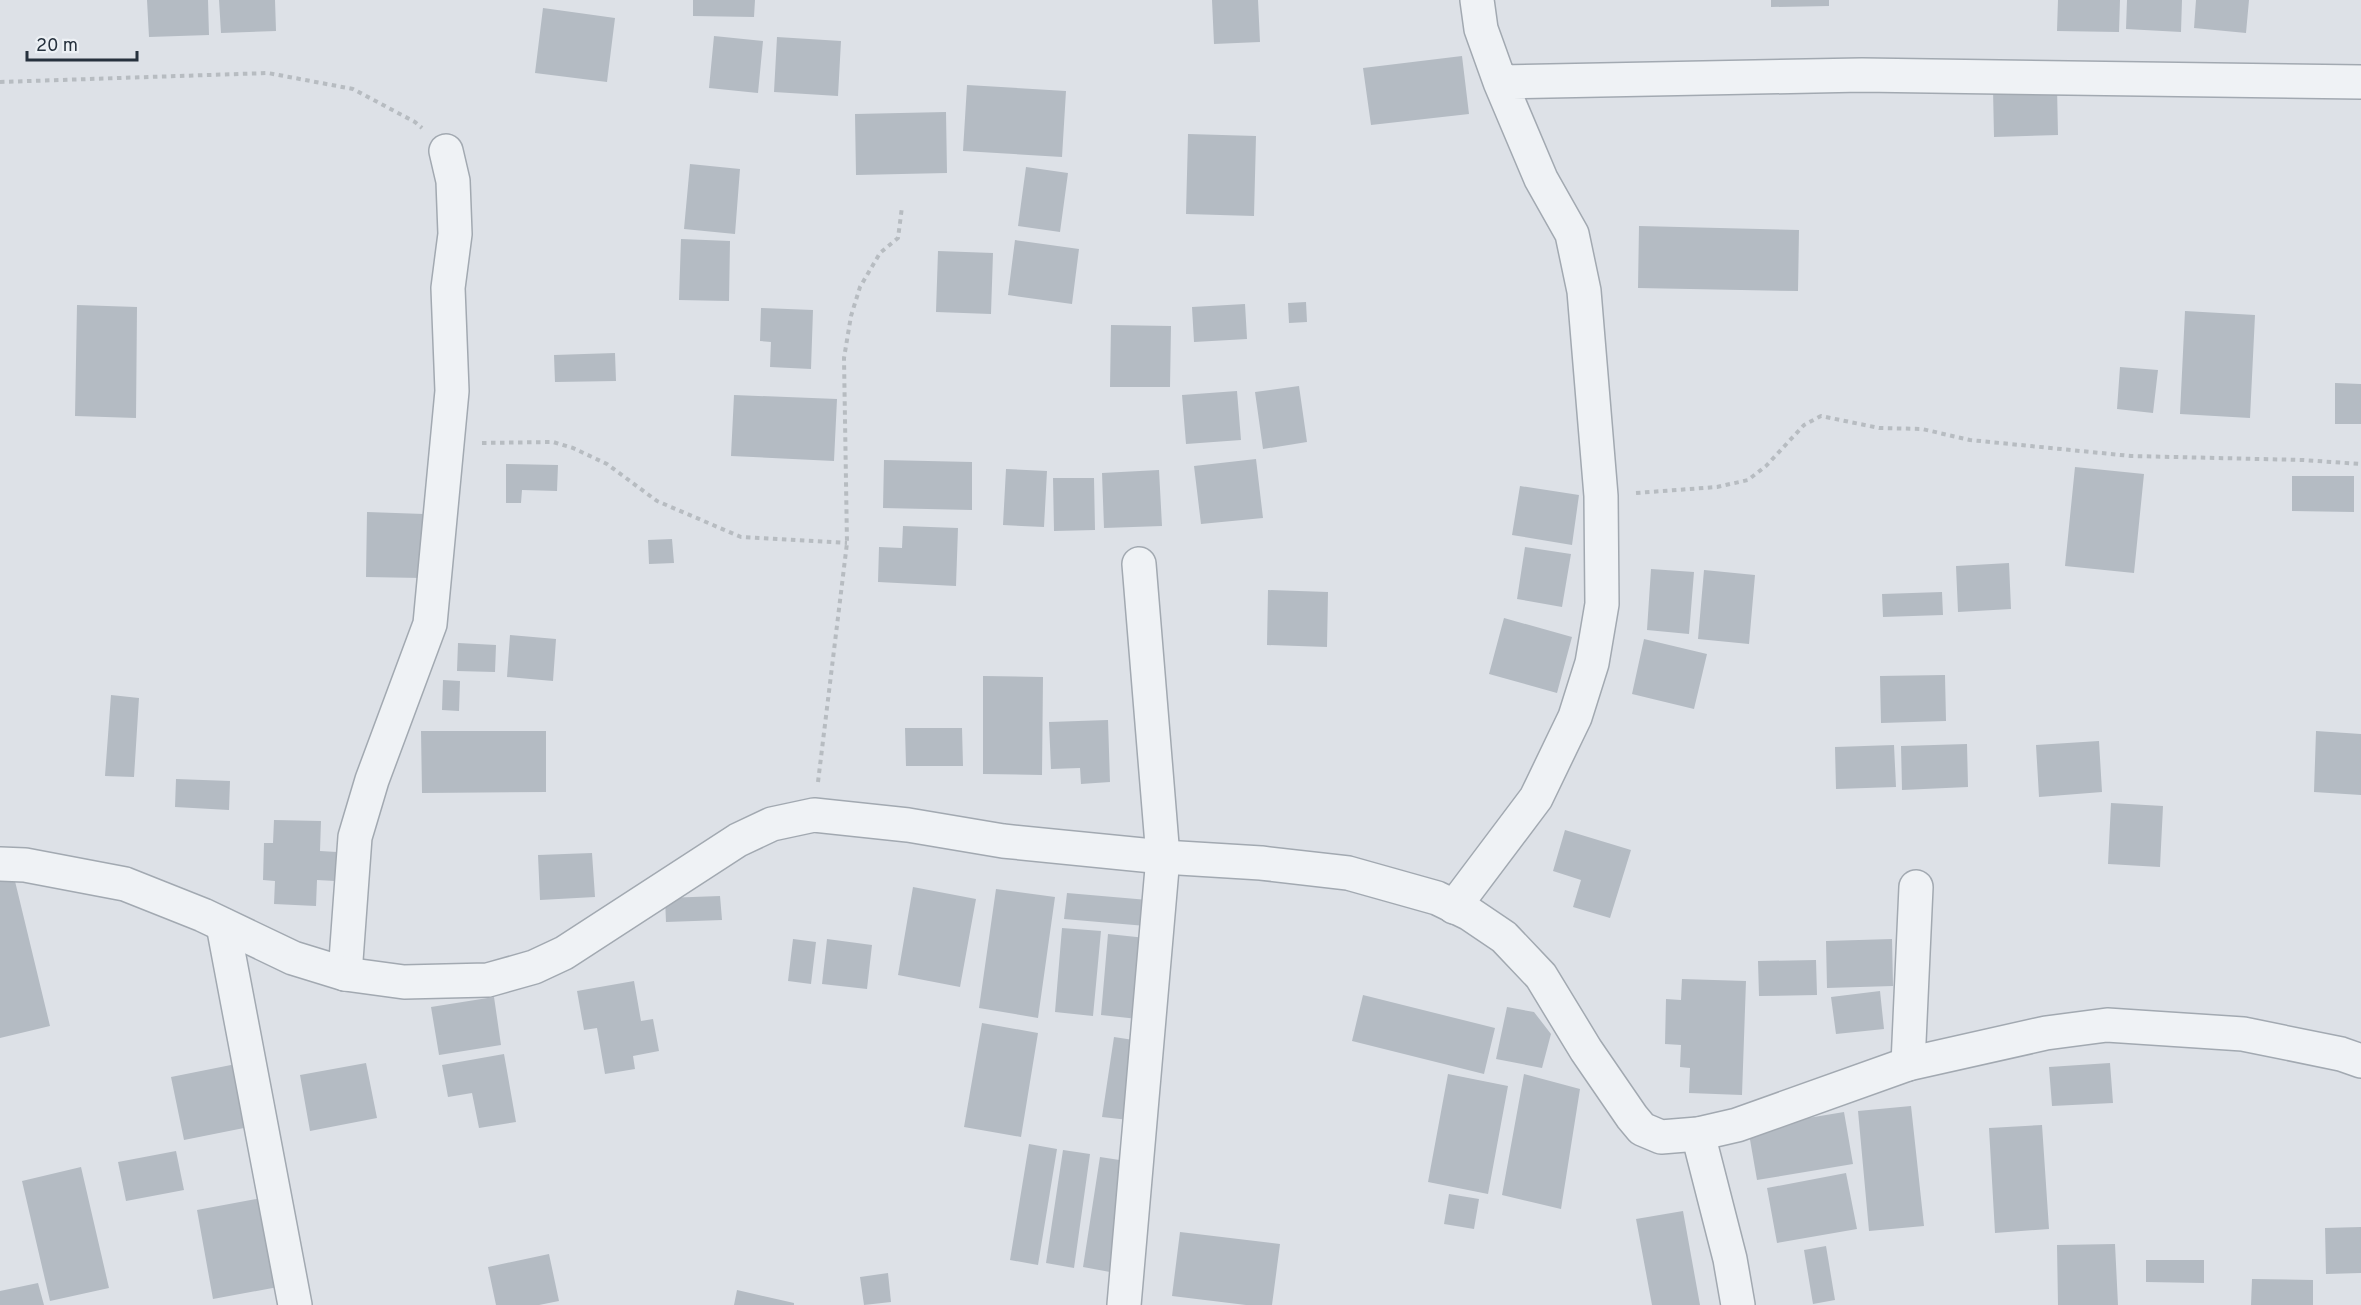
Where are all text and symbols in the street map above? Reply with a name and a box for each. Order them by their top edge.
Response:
scale bar [27,24,136,62]
text: 20 m [36,35,78,58]

